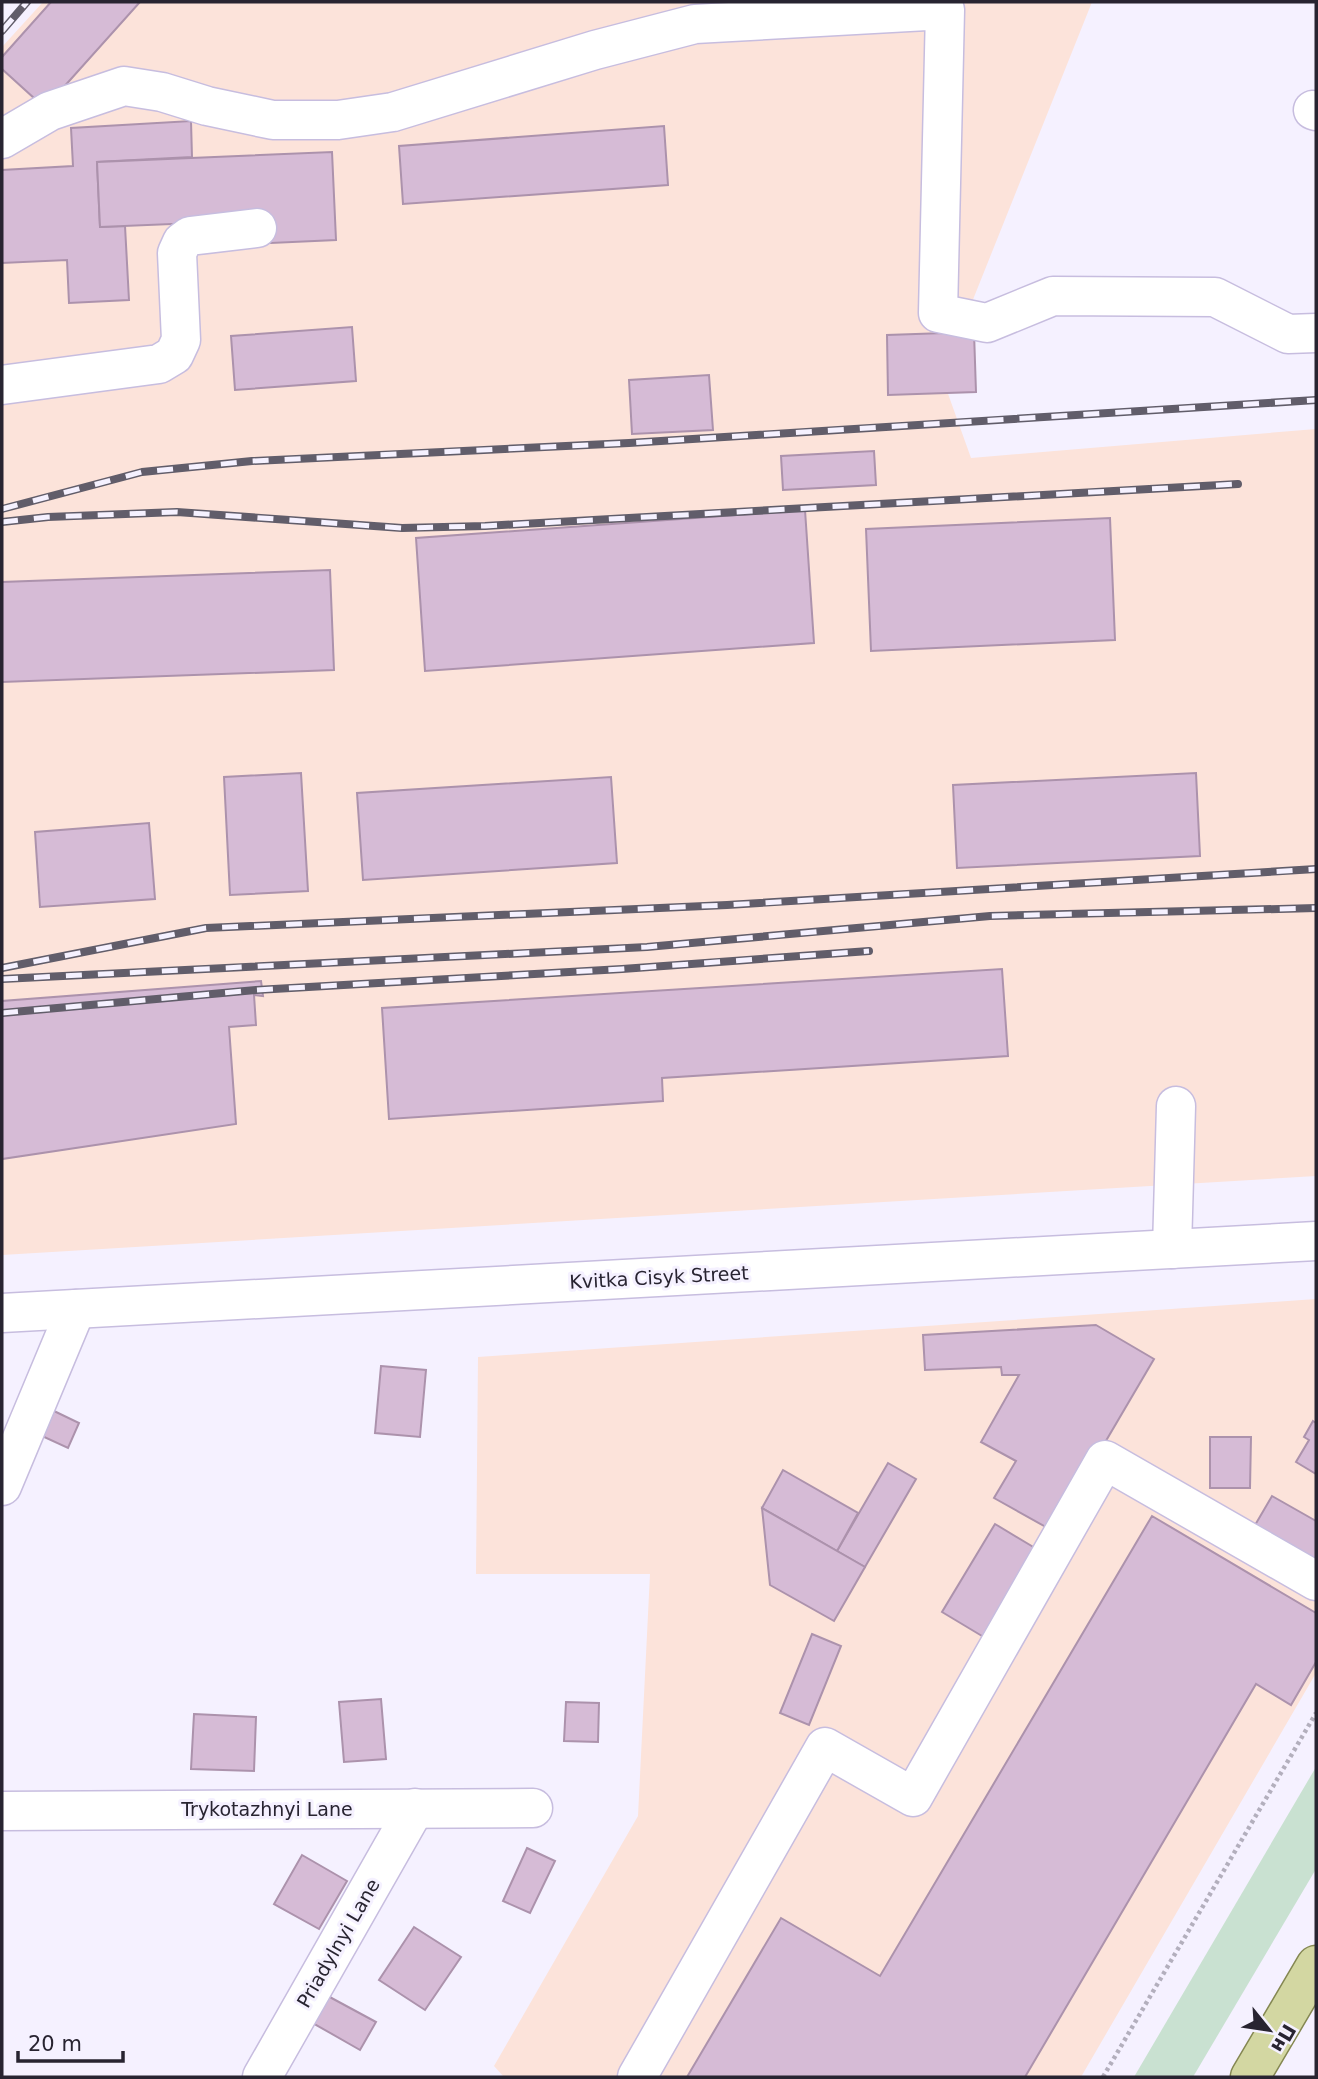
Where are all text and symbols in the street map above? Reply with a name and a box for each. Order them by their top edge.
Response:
street label: Kvitka Cisyk Street [569,1261,749,1293]
street label: Trykotazhnyi Lane [180,1798,353,1820]
street label: Priadylnyi Lane [292,1875,384,2011]
north arrow [1234,1995,1304,2065]
scale bar [18,2020,122,2064]
text: Пн [1267,2020,1301,2057]
text: 20 m [28,2032,82,2056]

